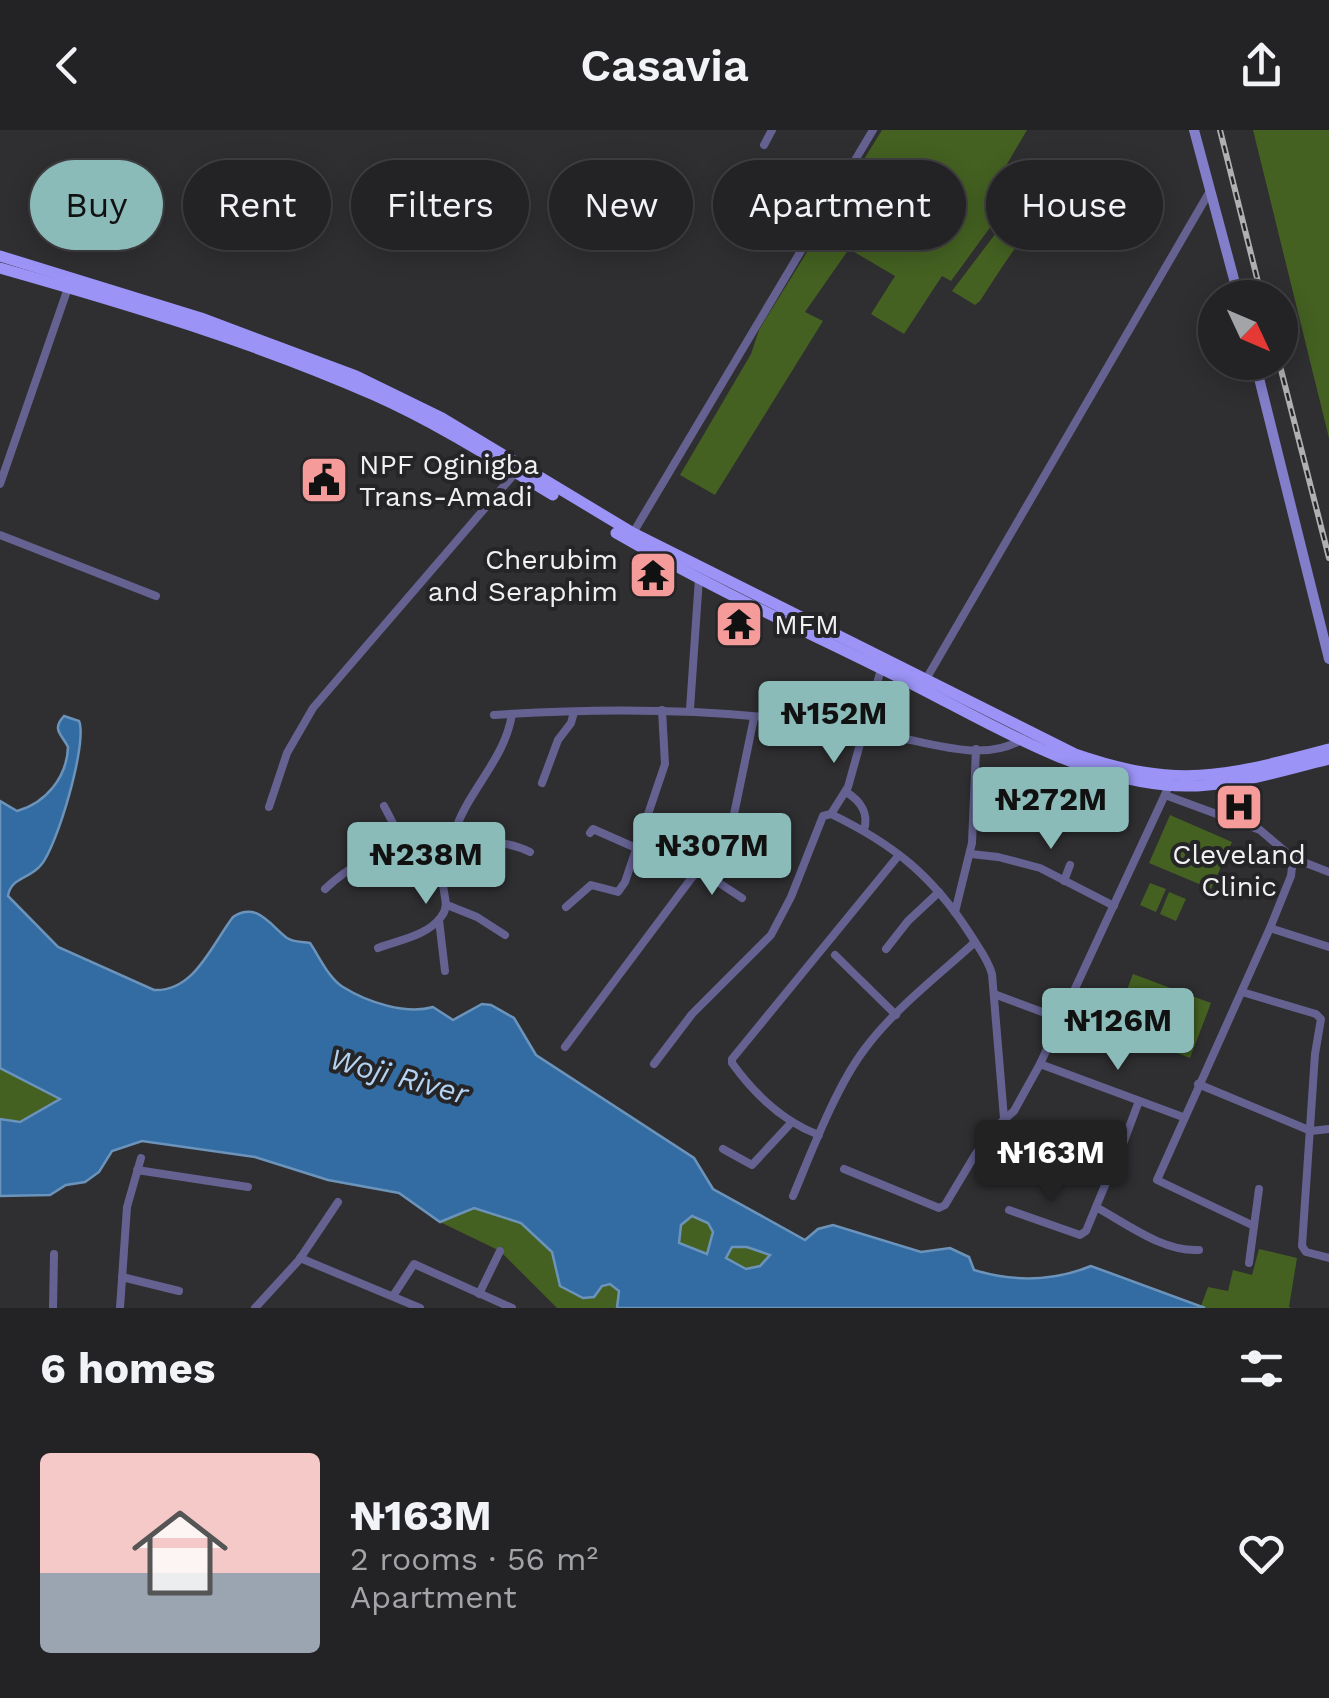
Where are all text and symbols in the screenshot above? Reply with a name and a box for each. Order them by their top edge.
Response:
icon: back [40,38,95,93]
icon: share [1234,38,1289,93]
text: Casavia [580,39,749,92]
chip: Buy [30,160,163,250]
chip: Rent [183,160,331,250]
chip: Filters [351,160,529,250]
chip: New [549,160,693,250]
chip: Apartment [713,160,966,250]
chip: House [986,160,1163,250]
north arrow [1198,280,1298,380]
map controls [1198,280,1298,380]
place label: NPF Oginigba Trans-Amadi [359,448,539,513]
public building icon: NPF Oginigba Trans-Amadi [298,454,350,506]
place label: Cherubim and Seraphim [428,543,618,608]
temple icon: Cherubim and Seraphim [627,549,679,601]
temple icon: MFM [713,598,765,650]
place label: MFM [774,608,839,641]
pin: ₦152M [764,681,904,766]
text: ₦152M [781,694,887,732]
pin: ₦272M [981,767,1121,852]
text: ₦272M [995,780,1107,818]
hospital icon: Cleveland Clinic [1213,781,1265,833]
pin: ₦307M [642,813,782,898]
pin: ₦238M [356,822,496,907]
text: ₦307M [655,826,769,864]
text: ₦238M [369,835,483,873]
place label: Cleveland Clinic [1172,838,1306,903]
pin: ₦126M [1048,988,1188,1073]
text: ₦126M [1064,1001,1172,1039]
water label: Woji River [326,1041,473,1112]
pin: ₦163M [981,1120,1121,1205]
text: ₦163M [997,1133,1105,1171]
icon: filters [1234,1341,1289,1396]
text: 6 homes [40,1344,215,1393]
text: ₦163M [350,1491,492,1540]
icon: home [120,1493,240,1613]
icon: heart [1234,1526,1289,1581]
text: 2 rooms · 56 m² [350,1540,598,1578]
text: Apartment [350,1578,517,1616]

